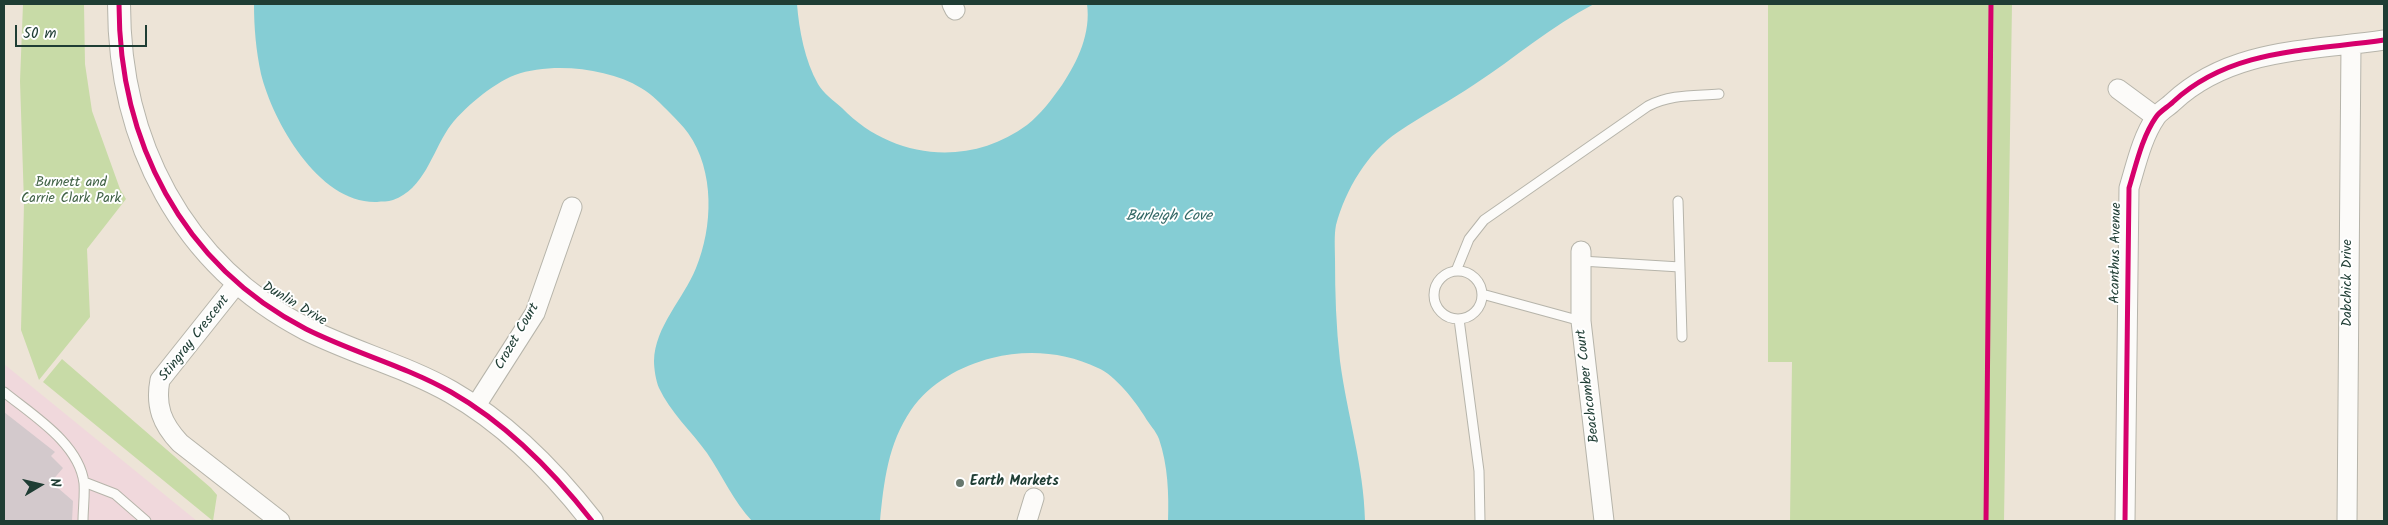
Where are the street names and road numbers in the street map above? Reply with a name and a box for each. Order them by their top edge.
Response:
street label: Acanthus Avenue [2108,202,2126,304]
street label: Dabchick Drive [2341,239,2357,327]
street label: Dunlin Drive [259,279,329,331]
street label: Stingray Crescent [156,293,234,385]
street label: Crozet Court [492,301,544,373]
street label: Beachcomber Court [1574,328,1604,444]

